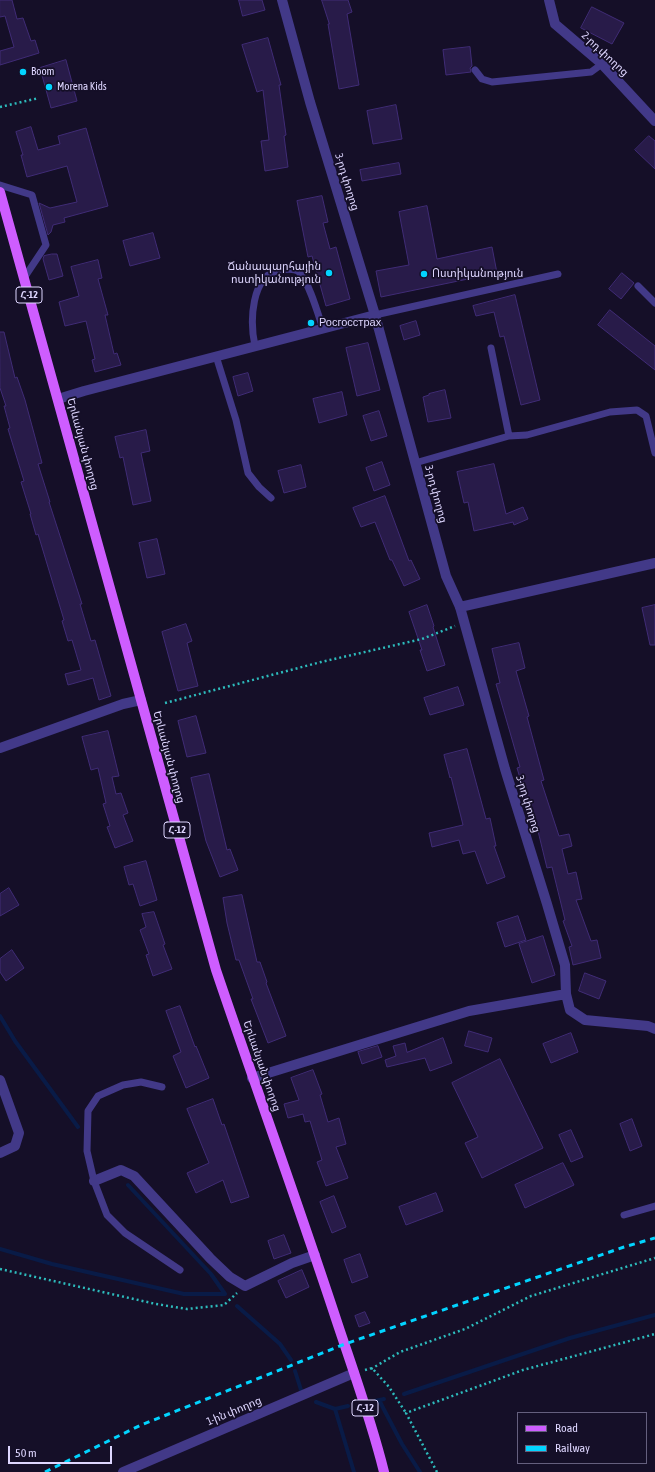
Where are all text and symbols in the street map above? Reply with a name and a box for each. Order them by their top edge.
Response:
street label: 2-րդ փողոց [579,29,631,79]
place label: Boom [31,65,54,79]
marker: Boom [18,67,28,77]
place label: Morena Kids [57,80,107,94]
marker: Morena Kids [44,82,54,92]
street label: 3-րդ փողոց [332,152,362,212]
place label: Ճանապարհային ոստիկանություն [227,260,321,286]
place label: Ոստիկանություն [432,267,523,281]
marker: Ճանապարհային ոստիկանություն [324,268,334,278]
marker: Ոստիկանություն [419,269,429,279]
road number: Հ-12 [16,287,42,303]
place label: Росгосстрах [319,316,381,330]
marker: Росгосстрах [306,318,316,328]
street label: Երևանյան փողոց [64,396,102,492]
street label: 3-րդ փողոց [422,464,450,524]
street label: Երևանյան փողոց [150,709,188,805]
street label: 3-րդ փողոց [513,774,543,834]
road number: Հ-12 [164,822,190,838]
street label: Երևանյան փողոց [240,1019,284,1113]
street label: 1-ին փողոց [205,1394,263,1428]
road number: Հ-12 [352,1400,378,1416]
legend [517,1412,647,1464]
text: Road [555,1421,578,1435]
scale bar [10,1438,114,1464]
text: Railway [555,1441,590,1455]
text: 50 m [15,1446,37,1460]

